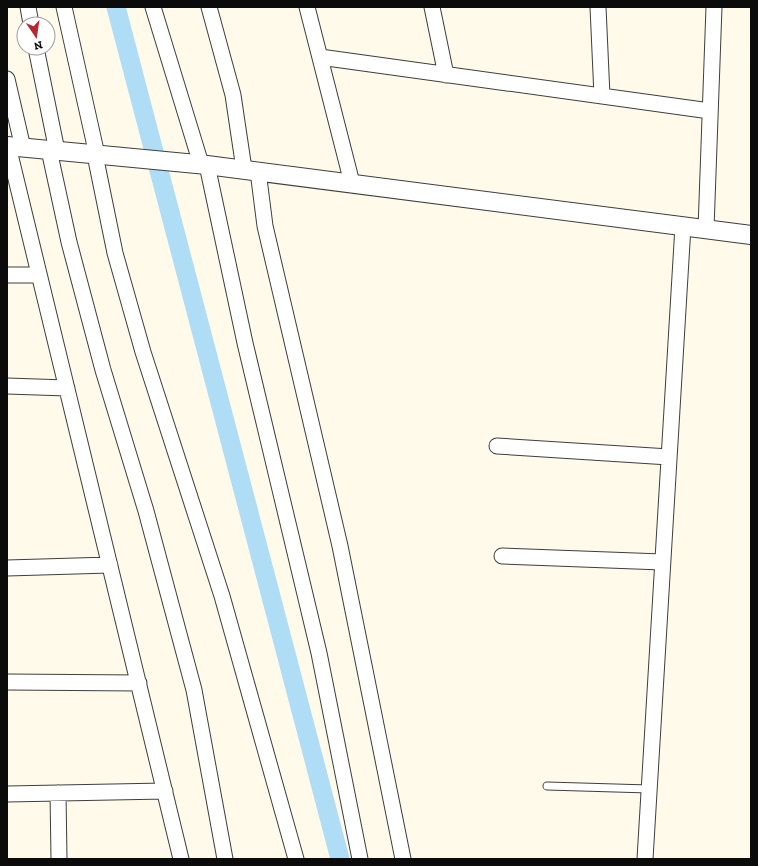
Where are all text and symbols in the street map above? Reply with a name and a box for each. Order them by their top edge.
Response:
north arrow [16,16,56,56]
text: N [32,38,44,53]

